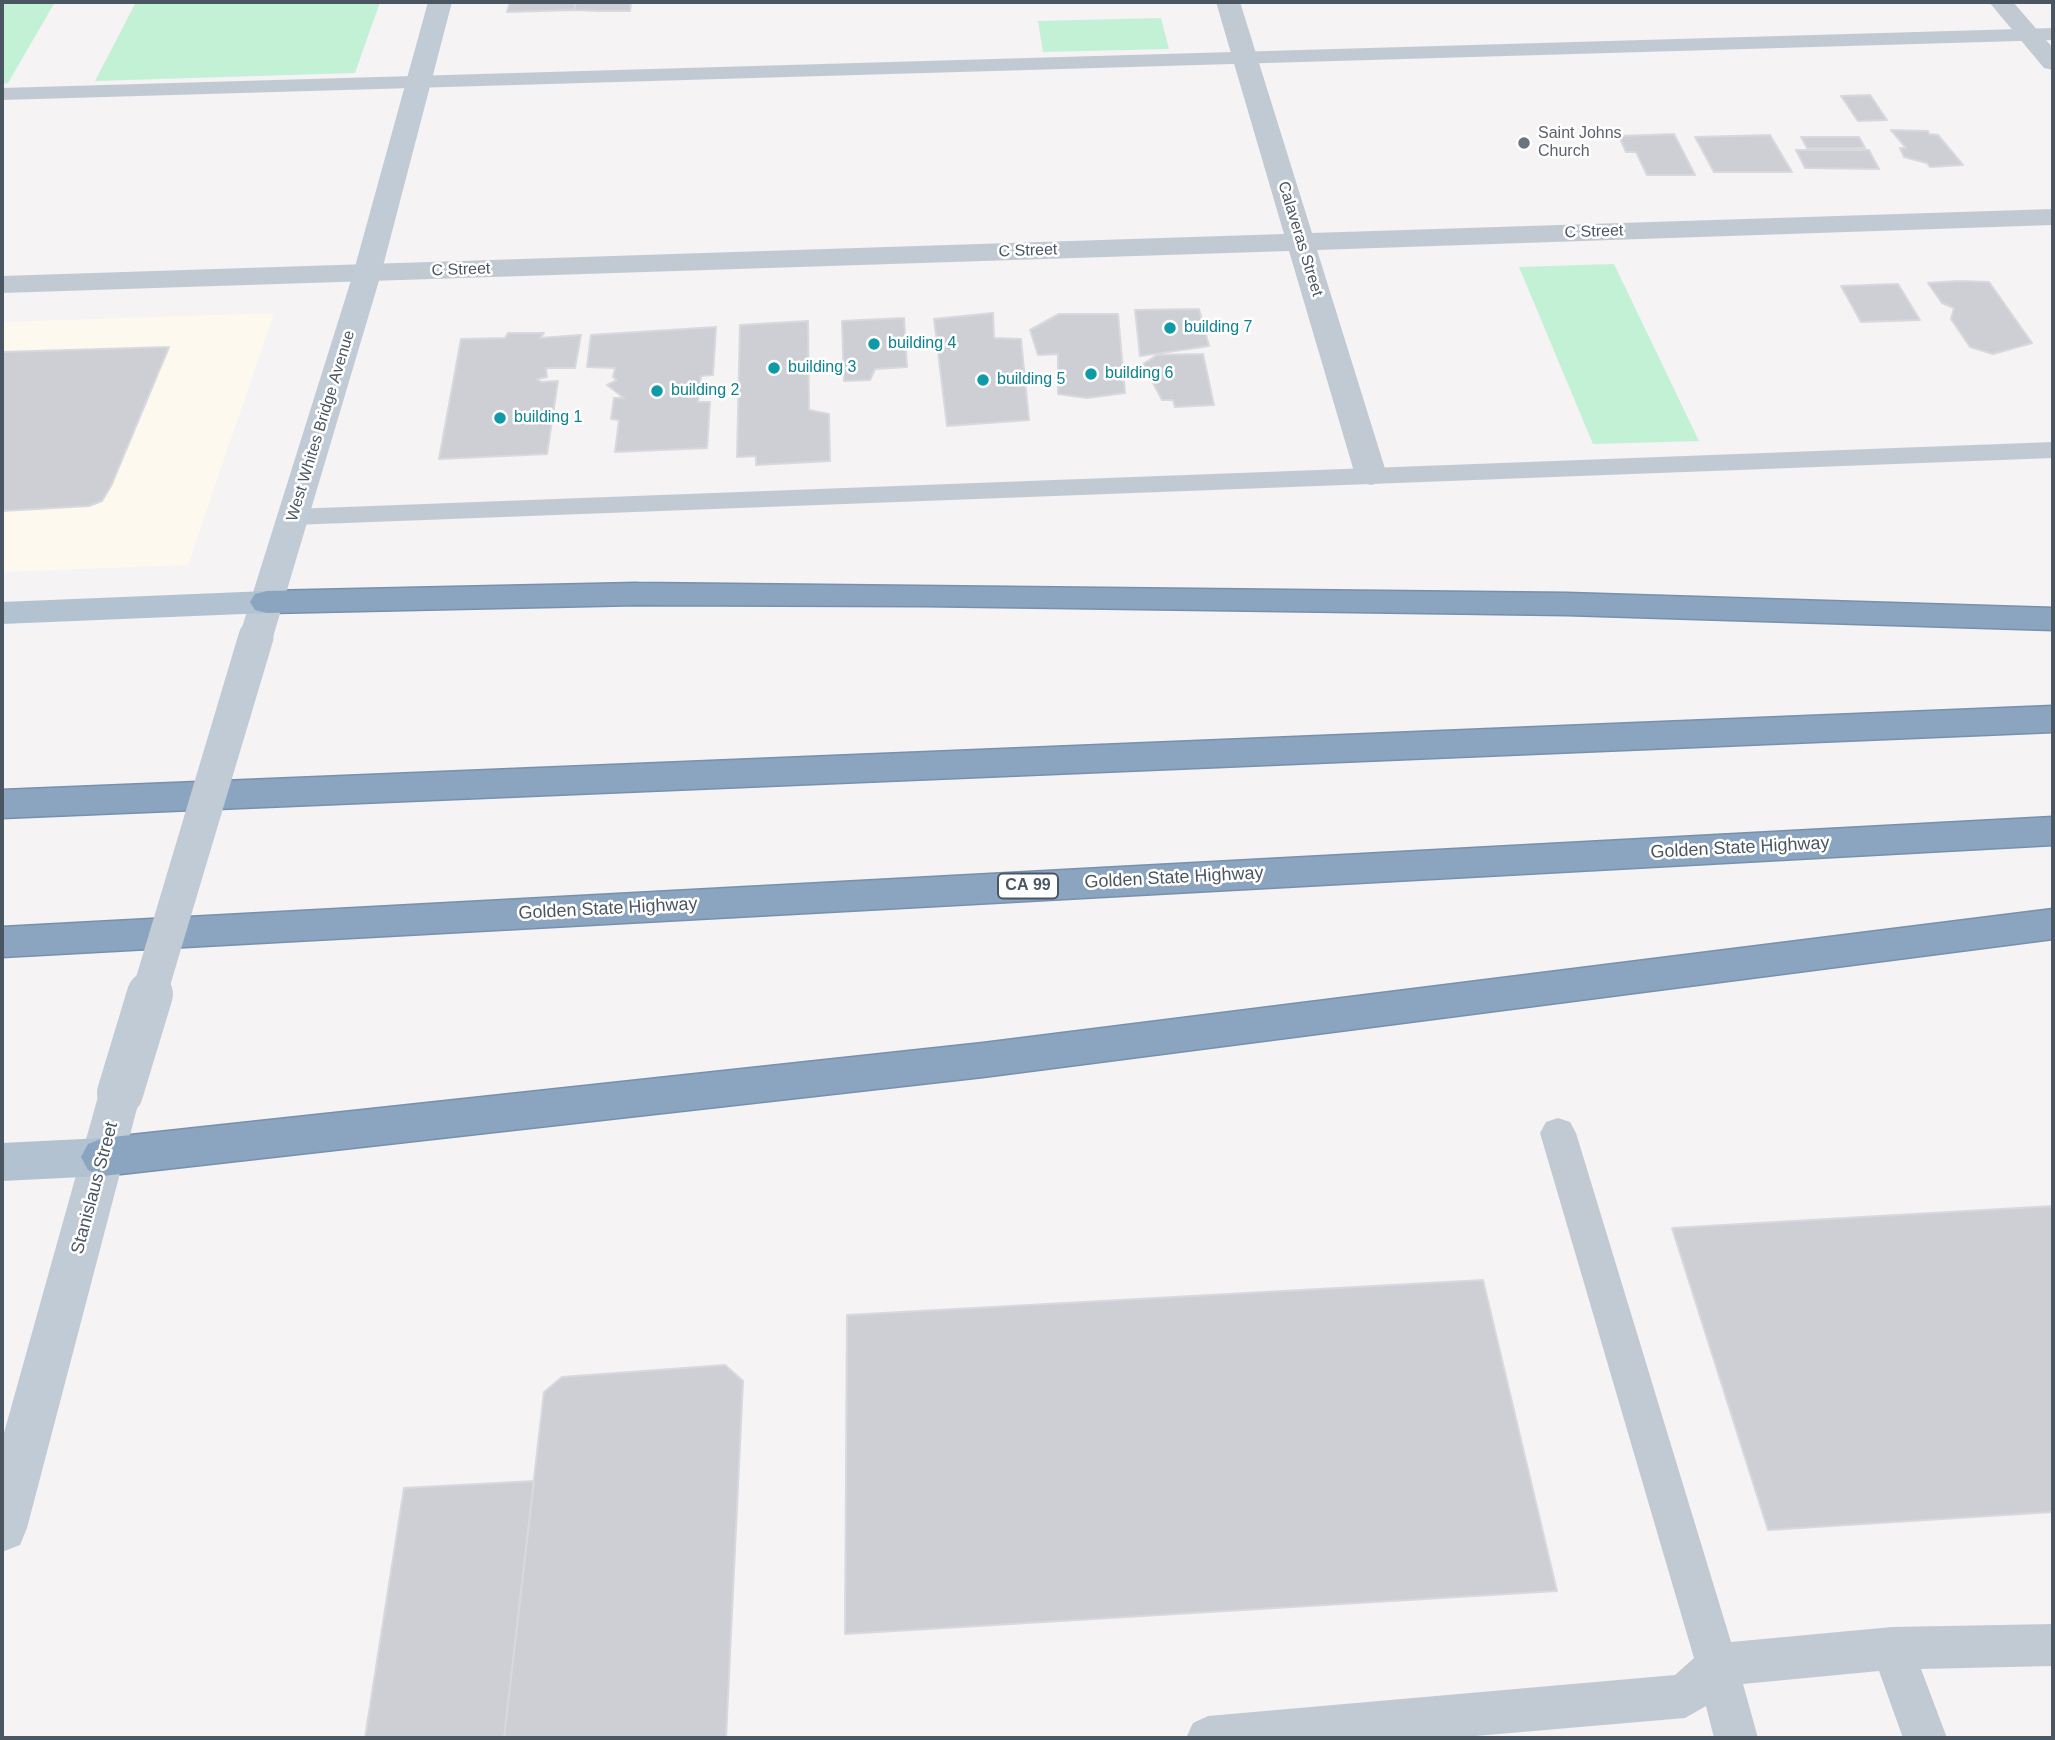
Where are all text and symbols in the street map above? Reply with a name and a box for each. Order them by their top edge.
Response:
place label: Saint Johns Church [1538,124,1622,162]
marker: Saint Johns Church [1516,135,1532,151]
street label: Calaveras Street [1273,179,1327,299]
street label: C Street [1564,221,1624,243]
street label: C Street [998,240,1058,262]
street label: C Street [431,259,491,281]
place label: building 7 [1184,318,1252,338]
marker: building 7 [1162,320,1178,336]
street label: West Whites Bridge Avenue [283,328,359,524]
place label: building 4 [888,334,956,354]
marker: building 4 [866,336,882,352]
place label: building 3 [788,358,856,378]
marker: building 3 [766,360,782,376]
place label: building 6 [1105,364,1174,384]
marker: building 6 [1083,366,1099,382]
place label: building 5 [997,370,1065,390]
marker: building 5 [975,372,991,388]
place label: building 2 [671,381,740,401]
marker: building 2 [649,383,665,399]
place label: building 1 [514,408,582,428]
marker: building 1 [492,410,508,426]
street label: Golden State Highway [1650,833,1830,863]
street label: Golden State Highway [1084,863,1264,893]
road number: CA 99 [998,874,1058,898]
street label: Golden State Highway [518,894,698,924]
street label: Stanislaus Street [67,1119,123,1257]

